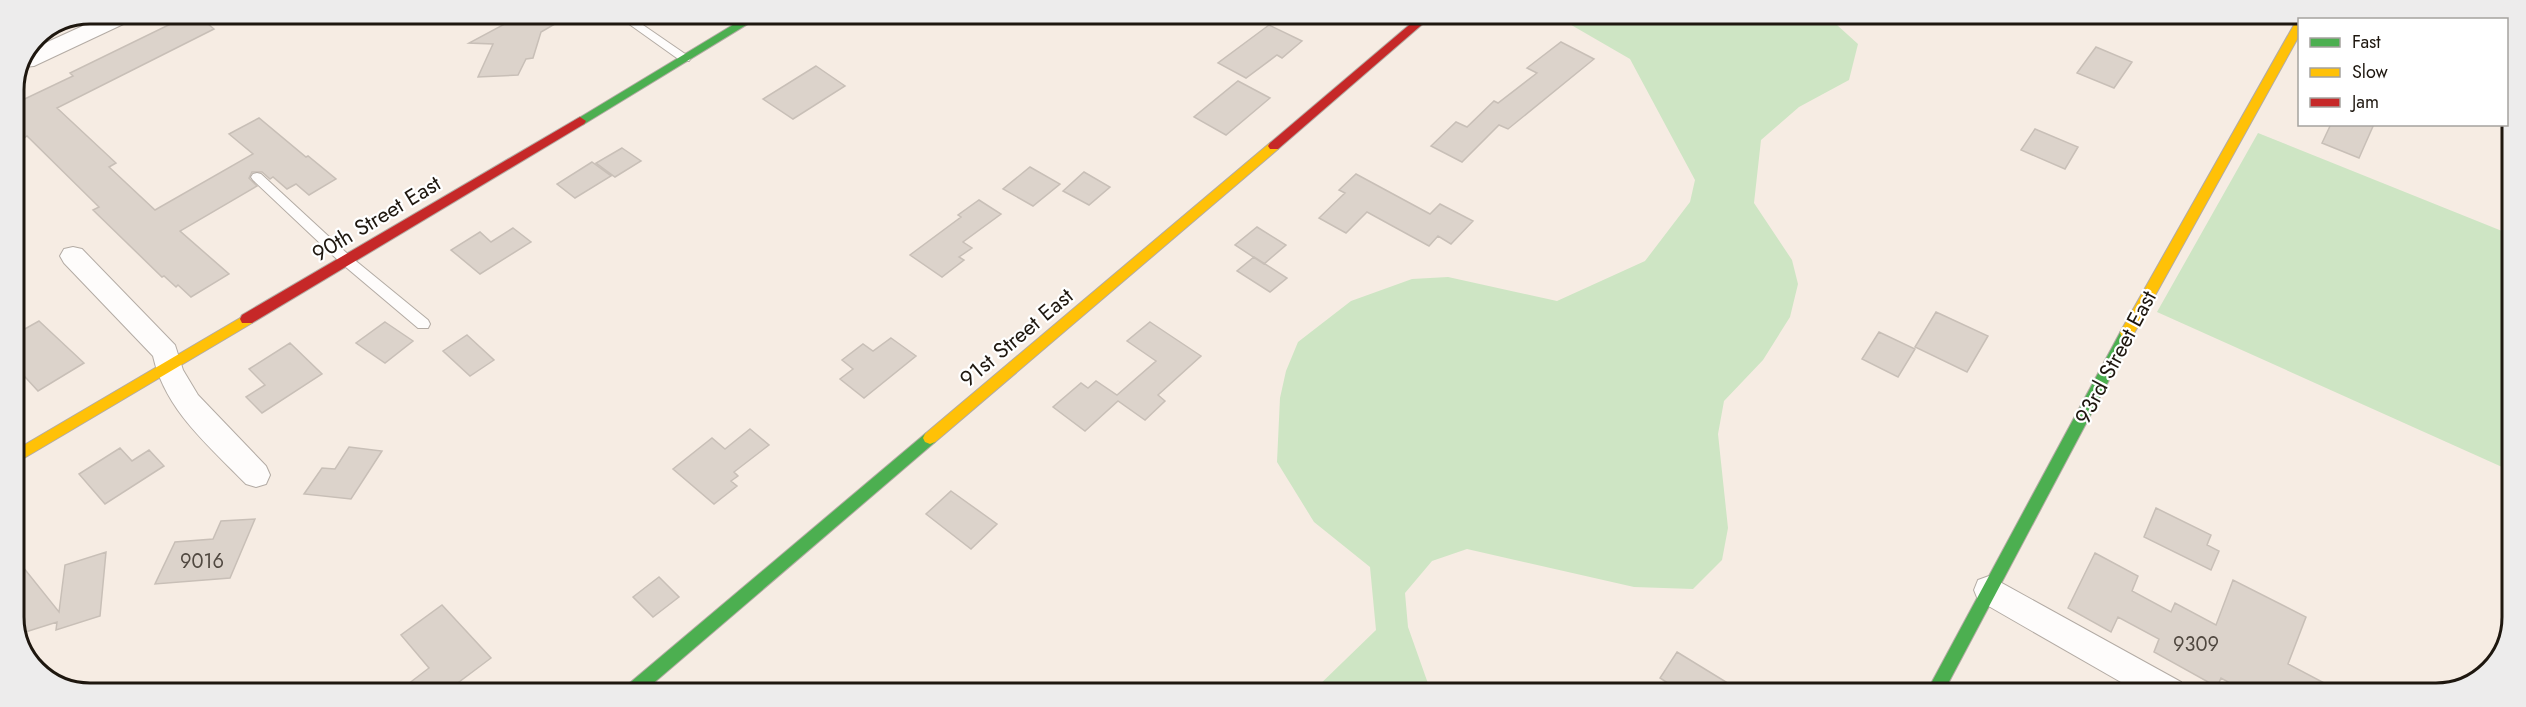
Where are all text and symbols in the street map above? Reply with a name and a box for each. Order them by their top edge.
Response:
legend [2298,18,2508,126]
text: Fast [2352,29,2381,55]
text: Slow [2352,59,2389,85]
text: Jam [2350,89,2379,115]
street label: 90th Street East [306,167,447,269]
street label: 91st Street East [952,280,1080,394]
street label: 93rd Street East [2066,284,2164,430]
house number: 9016 [180,547,224,576]
house number: 9309 [2173,630,2219,659]

